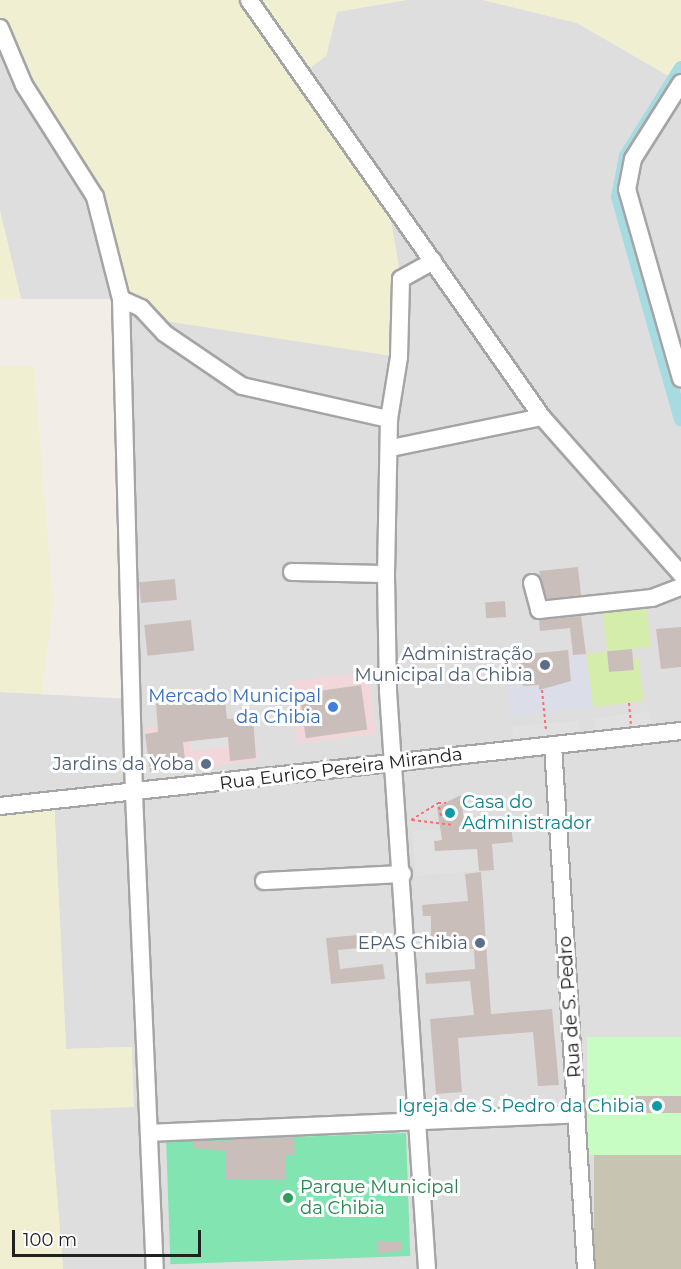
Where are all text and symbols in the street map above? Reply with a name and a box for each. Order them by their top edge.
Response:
place label: Administração Municipal da Chibia [355,644,533,686]
marker: Administração Municipal da Chibia [538,658,552,672]
place label: Mercado Municipal da Chibia [148,686,321,728]
marker: Mercado Municipal da Chibia [326,700,340,714]
street label: Rua Eurico Pereira Miranda [218,743,464,795]
place label: Jardins da Yoba [53,753,194,775]
marker: Jardins da Yoba [199,757,213,771]
place label: Casa do Administrador [462,792,592,834]
marker: Casa do Administrador [443,806,457,820]
place label: EPAS Chibia [358,932,468,954]
street label: Rua de S. Pedro [554,935,586,1079]
marker: EPAS Chibia [473,936,487,950]
place label: Igreja de S. Pedro da Chibia [398,1095,645,1117]
marker: Igreja de S. Pedro da Chibia [650,1099,664,1113]
place label: Parque Municipal da Chibia [300,1177,459,1220]
marker: Parque Municipal da Chibia [281,1191,295,1205]
scale bar [15,1218,204,1256]
text: 100 m [23,1229,77,1251]

